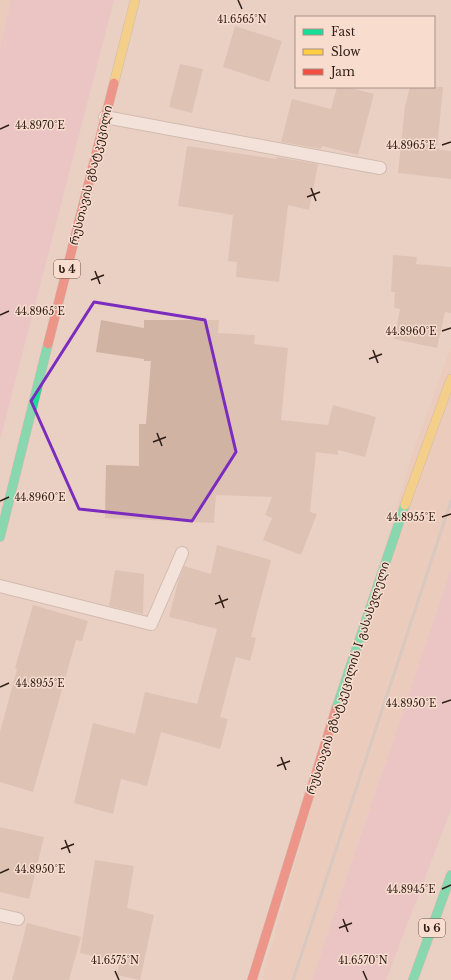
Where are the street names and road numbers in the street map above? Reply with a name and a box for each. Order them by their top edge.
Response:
street label: რუსთავის გზატკეცილი [66,103,116,247]
road number: ს 4 [54,260,80,278]
street label: რუსთავის გზატკეცილის I გასასვლელი [303,559,393,797]
road number: ს 6 [419,919,445,937]

